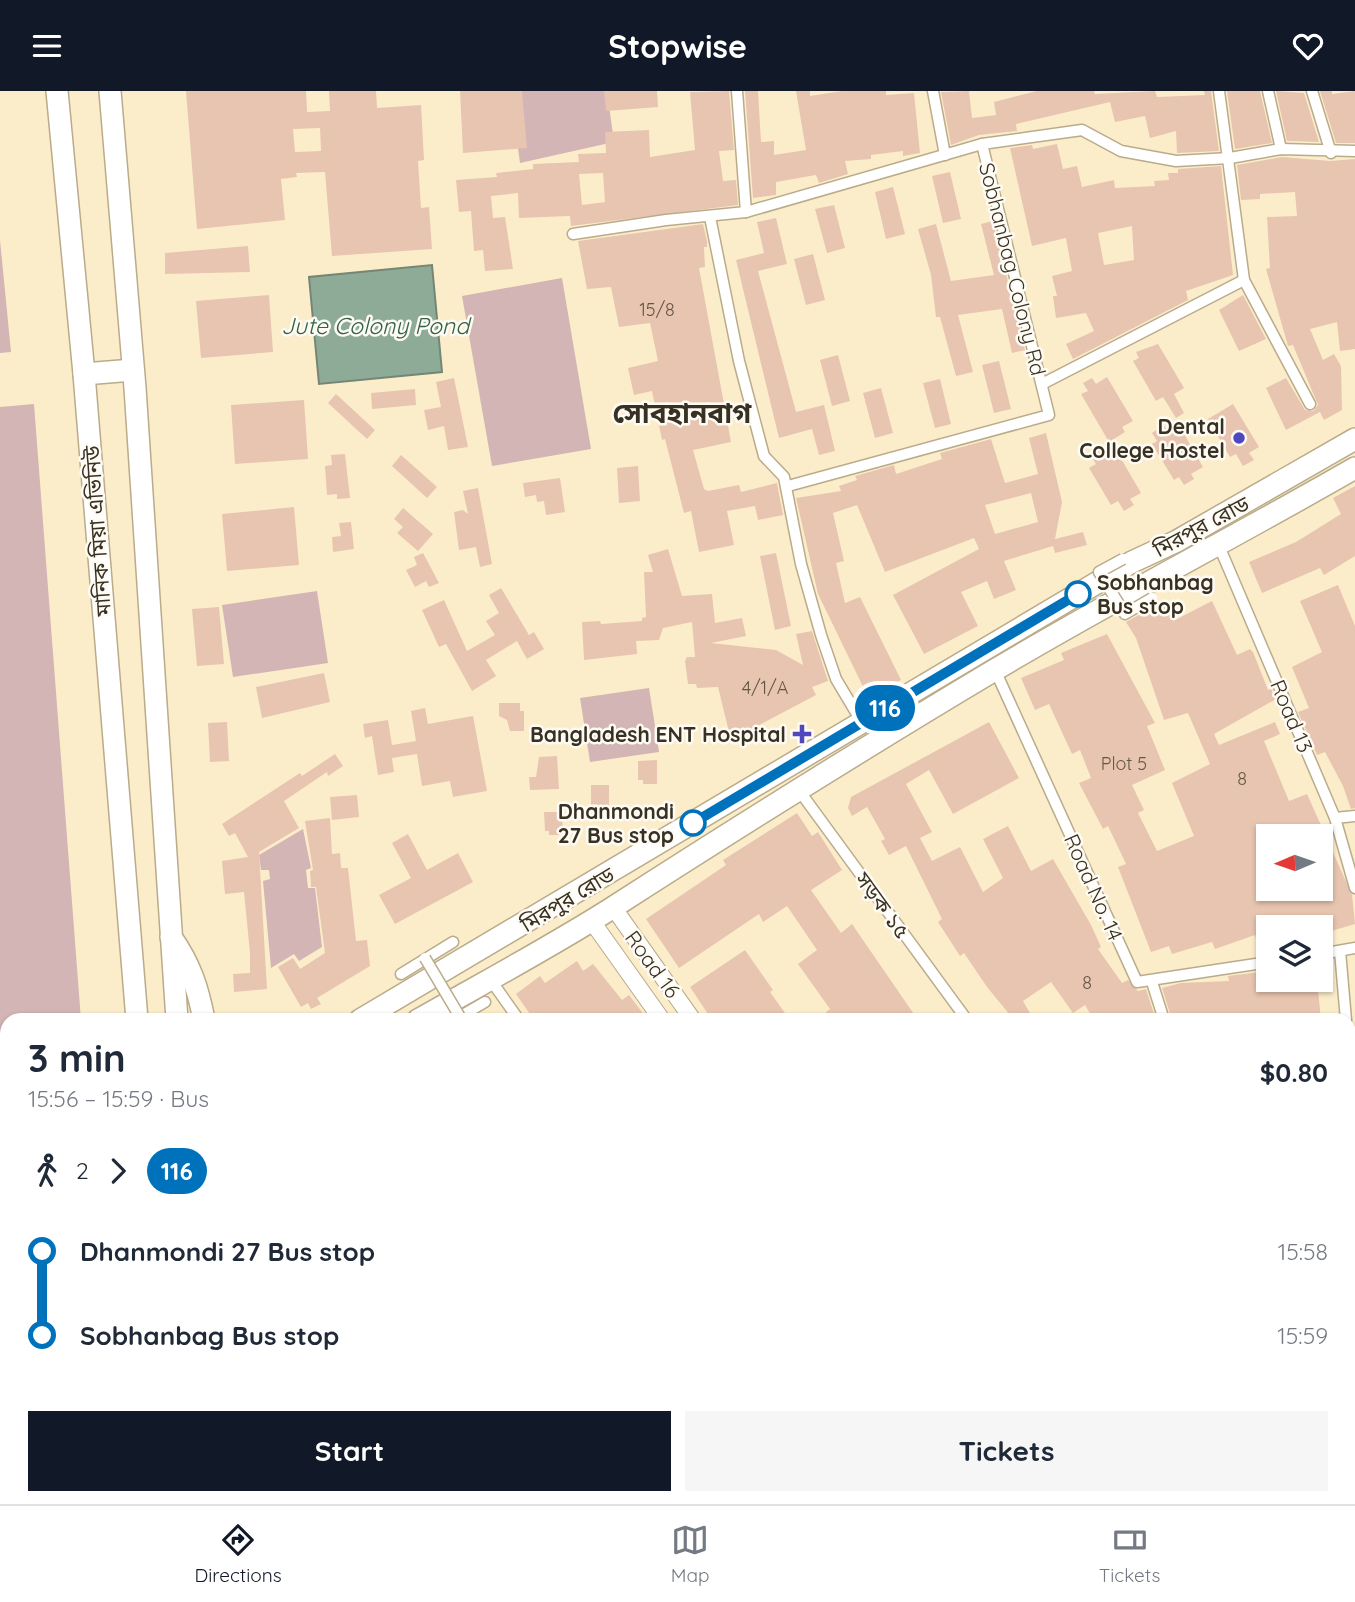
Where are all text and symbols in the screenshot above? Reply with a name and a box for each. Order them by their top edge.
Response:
text: Stopwise [608,26,747,66]
icon: menu [28,27,66,65]
icon: heart [1289,27,1327,65]
street label: Sobhanbag Colony Rd [974,160,1052,378]
house number: 15/8 [639,298,675,321]
water label: Jute Colony Pond [281,311,472,340]
district label: সোবহানবাগ [613,395,752,430]
place label: Dental College Hostel [1079,413,1225,463]
marker: Dental College Hostel [1231,430,1247,446]
street label: মানিক মিয়া এভিনিউ [78,444,116,618]
street label: মিরপুর রোড [1148,489,1254,563]
place label: Sobhanbag Bus stop [1097,569,1214,619]
marker: Sobhanbag Bus stop [1065,581,1091,607]
house number: 4/1/A [742,676,789,699]
street label: Road 13 [1265,676,1319,756]
line badge: 116 [845,685,925,731]
text: 116 [869,693,901,723]
place label: Bangladesh ENT Hospital [530,721,786,747]
marker: Bangladesh ENT Hospital [792,724,812,744]
house number: Plot 5 [1101,752,1147,775]
house number: 8 [1237,767,1247,790]
place label: Dhanmondi 27 Bus stop [558,798,674,848]
marker: Dhanmondi 27 Bus stop [680,810,706,836]
north arrow [1256,824,1334,901]
map controls [1256,824,1333,992]
street label: Road No. 14 [1059,830,1129,944]
street label: মিরপুর রোড [514,860,620,938]
street label: সড়ক ১৫ [850,866,916,943]
button: layers [1256,915,1333,992]
street label: Road 16 [620,925,686,1003]
house number: 8 [1082,971,1092,994]
text: 3 min [28,1034,126,1082]
text: $0.80 [1260,1056,1328,1089]
text: 15:56 – 15:59 · Bus [28,1084,209,1113]
icon: walk [28,1152,66,1190]
icon: forward [99,1152,137,1190]
text: 2 [76,1156,89,1185]
text: 116 [161,1156,193,1186]
text: Dhanmondi 27 Bus stop [80,1235,375,1268]
text: 15:58 [1278,1237,1328,1266]
text: Sobhanbag Bus stop [80,1319,339,1352]
text: 15:59 [1277,1321,1328,1350]
button: Start [28,1411,671,1491]
button: Tickets [685,1411,1328,1491]
tab: Directions [195,1521,282,1587]
tab: Map [671,1521,710,1587]
tab: Tickets [1099,1521,1160,1587]

